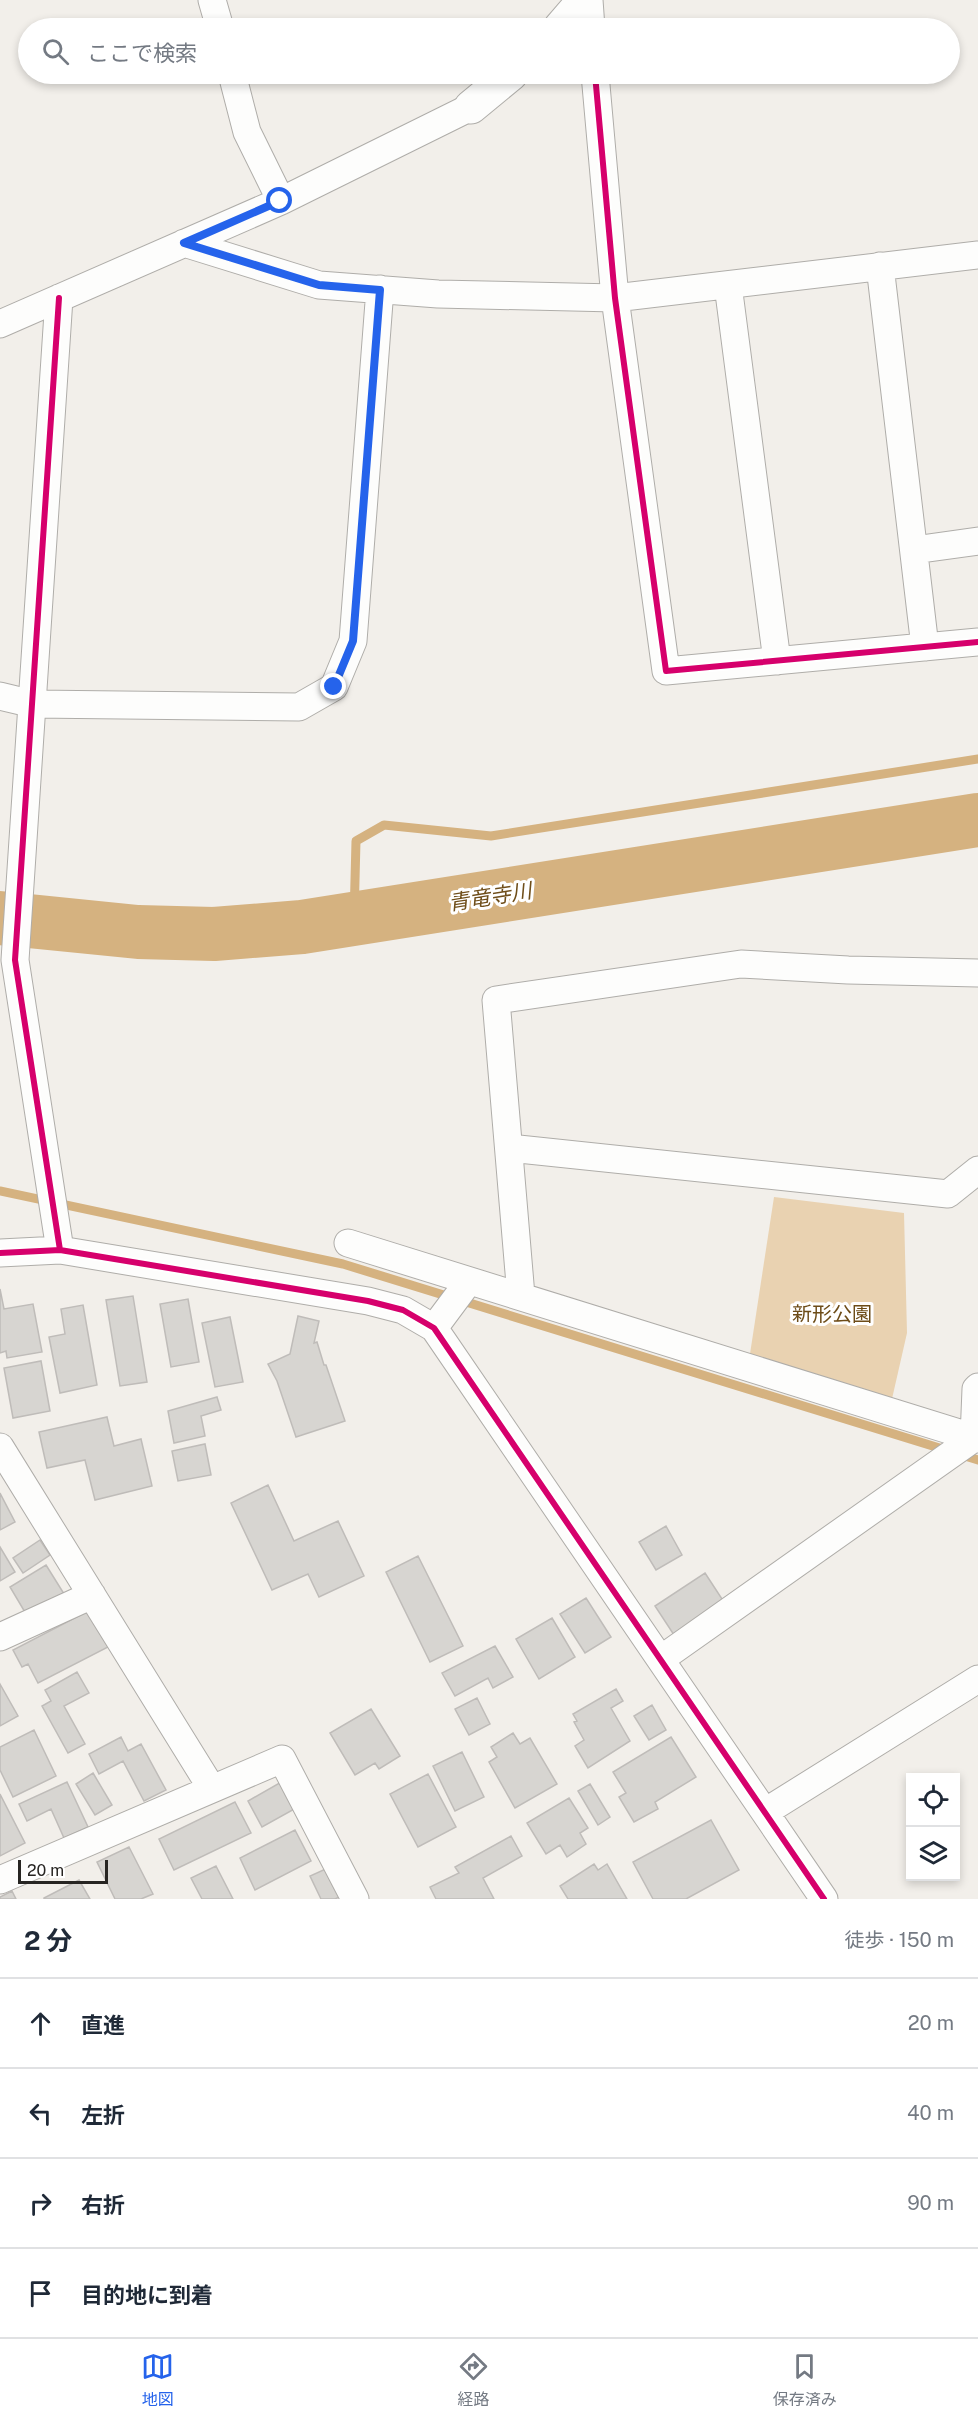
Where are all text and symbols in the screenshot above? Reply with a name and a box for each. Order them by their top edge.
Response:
search box [18,18,960,84]
icon: search [39,35,72,68]
text: ここで検索 [87,40,197,66]
route start [266,187,292,213]
route end [320,673,346,699]
water label: 青竜寺川 [446,877,535,915]
park label: 新形公園 [792,1302,872,1326]
map controls [906,1773,960,1881]
button: locate [906,1773,960,1827]
button: layers [906,1827,960,1881]
scale bar [18,1857,108,1884]
text: 20 m [27,1861,64,1880]
text: 2 分 [24,1925,72,1956]
text: 徒歩 · 150 m [844,1928,954,1952]
icon: ahead [24,2007,57,2040]
text: 20 m [908,2011,954,2035]
text: 直進 [81,2012,125,2038]
icon: left [24,2097,57,2130]
text: 40 m [907,2101,954,2125]
text: 左折 [81,2102,125,2128]
icon: right [24,2187,57,2220]
text: 90 m [907,2191,954,2215]
text: 右折 [81,2192,125,2218]
icon: arrive [24,2277,57,2310]
text: 目的地に到着 [81,2282,213,2308]
tab: 地図 [141,2350,174,2410]
tab: 経路 [457,2350,490,2410]
tab: 保存済み [773,2350,837,2410]

